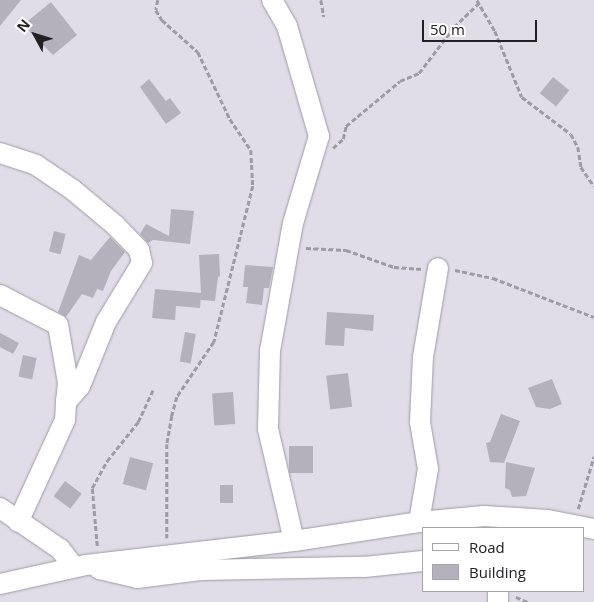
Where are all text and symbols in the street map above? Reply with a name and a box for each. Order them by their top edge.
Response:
north arrow [10,10,60,60]
scale bar [424,10,539,42]
text: N [12,15,34,36]
text: 50 m [430,19,465,39]
legend [422,527,584,592]
text: Road [469,537,505,557]
text: Building [469,562,526,582]

